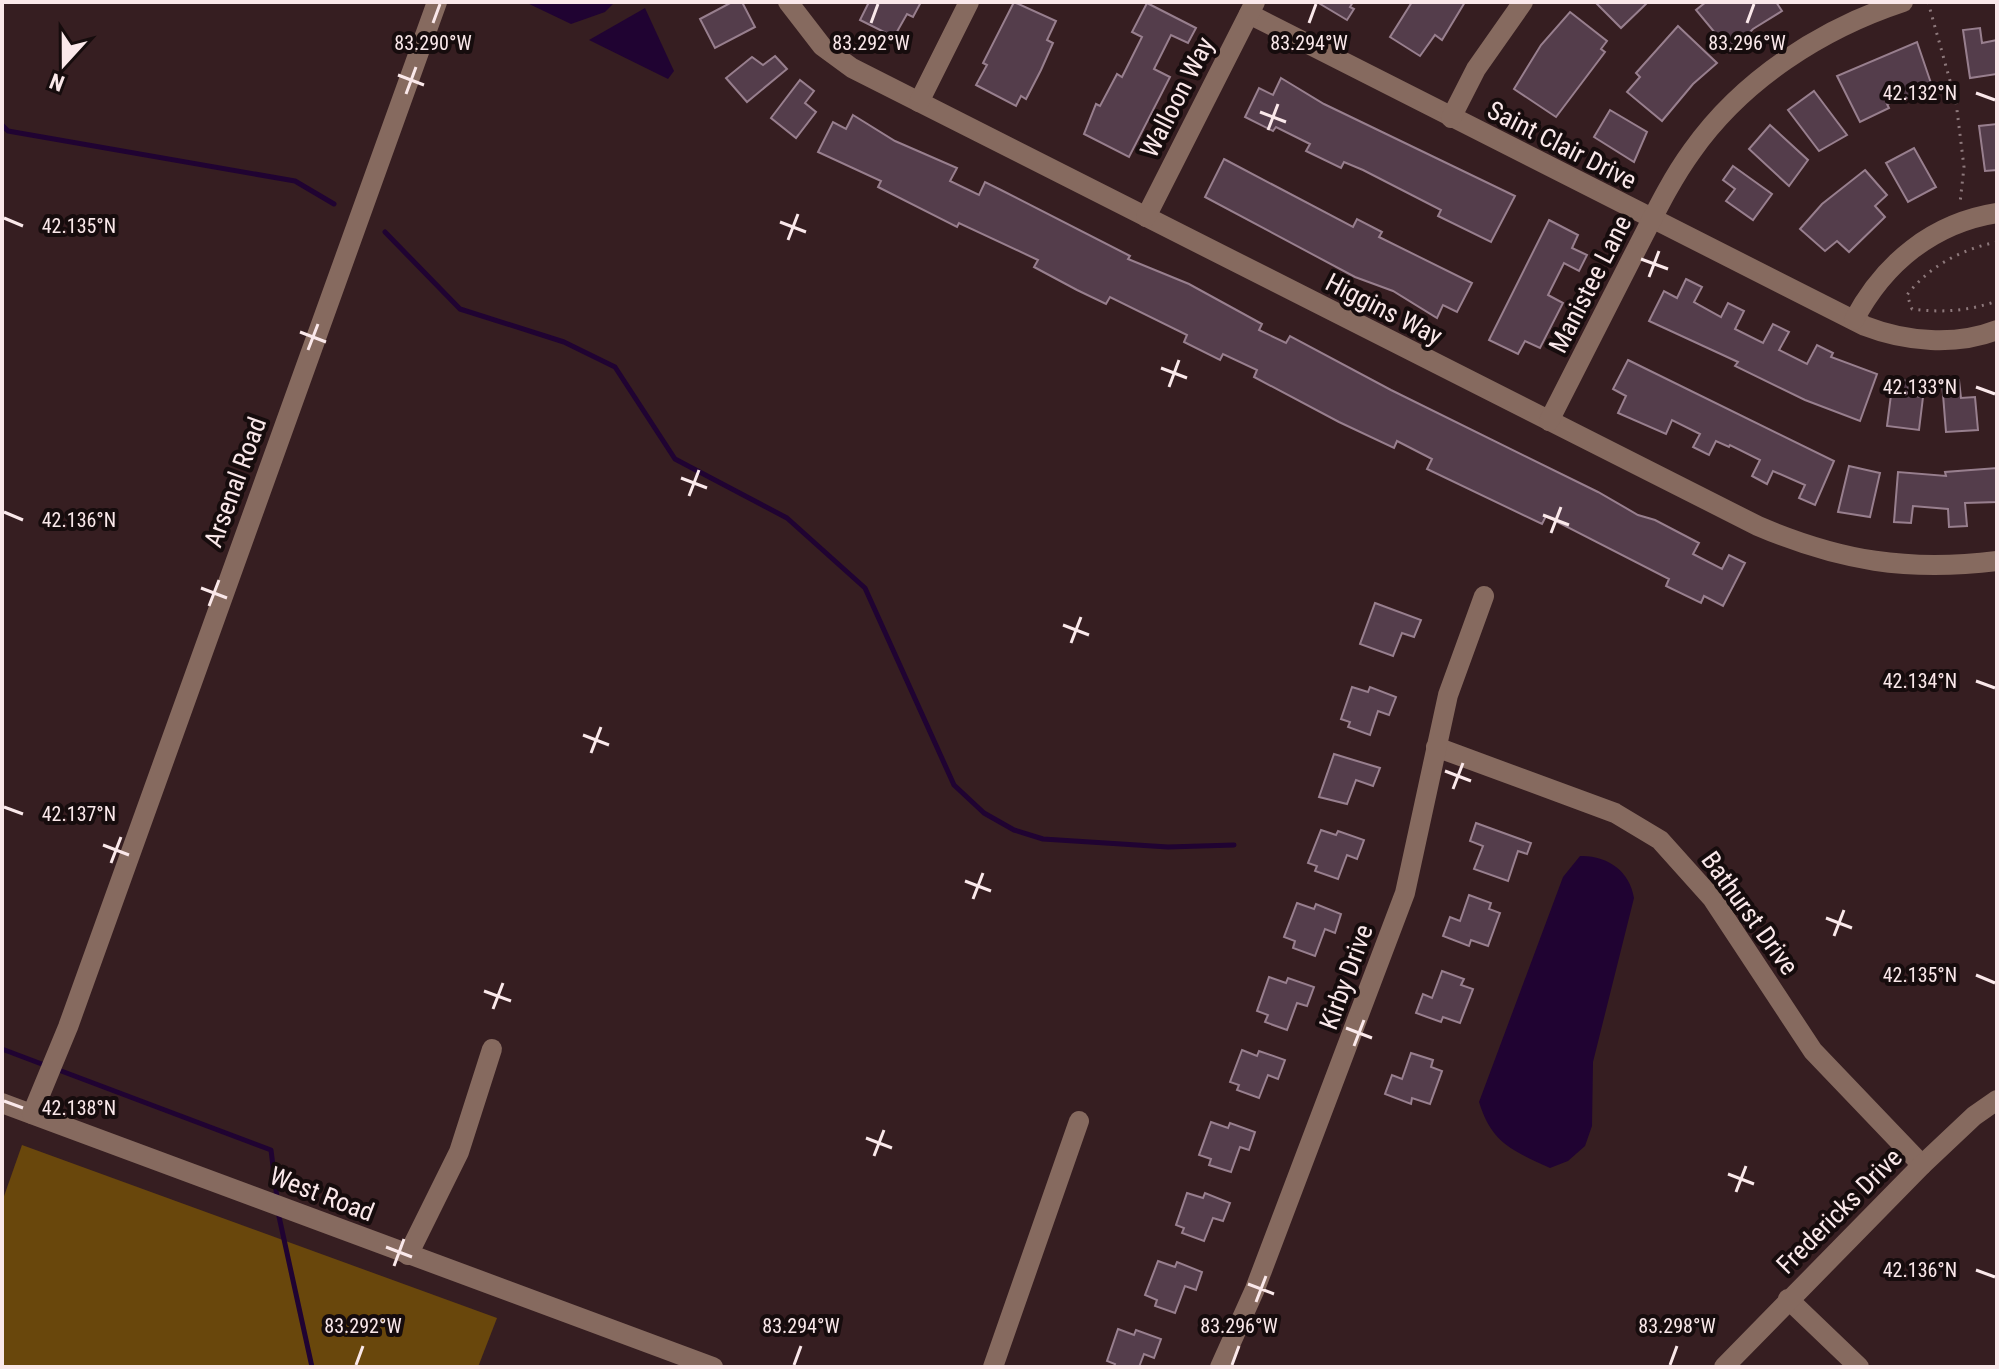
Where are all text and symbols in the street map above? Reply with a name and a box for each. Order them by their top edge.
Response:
north arrow [24,24,104,104]
text: 83.290°W [394,31,472,55]
text: 83.292°W [832,31,910,55]
text: 83.294°W [1270,31,1348,55]
text: 83.296°W [1708,31,1786,55]
street label: Walloon Way [1134,32,1220,162]
text: N [46,68,68,96]
text: 42.132°N [1883,81,1957,105]
street label: Saint Clair Drive [1483,95,1641,195]
street label: Manistee Lane [1543,210,1637,358]
text: 42.135°N [42,214,116,238]
street label: Higgins Way [1321,267,1447,351]
text: 42.133°N [1883,375,1957,399]
street label: Arsenal Road [198,413,272,551]
text: 42.136°N [42,508,116,532]
text: 42.134°N [1883,669,1957,693]
text: 42.137°N [42,802,116,826]
street label: Bathurst Drive [1695,846,1805,980]
street label: Kirby Drive [1313,920,1379,1034]
text: 42.135°N [1883,963,1957,987]
text: 42.138°N [42,1096,116,1120]
street label: Fredericks Drive [1770,1142,1908,1280]
street label: West Road [266,1160,378,1228]
text: 42.136°N [1883,1258,1957,1282]
text: 83.292°W [324,1314,402,1338]
text: 83.294°W [762,1314,840,1338]
text: 83.296°W [1200,1314,1278,1338]
text: 83.298°W [1638,1314,1716,1338]

